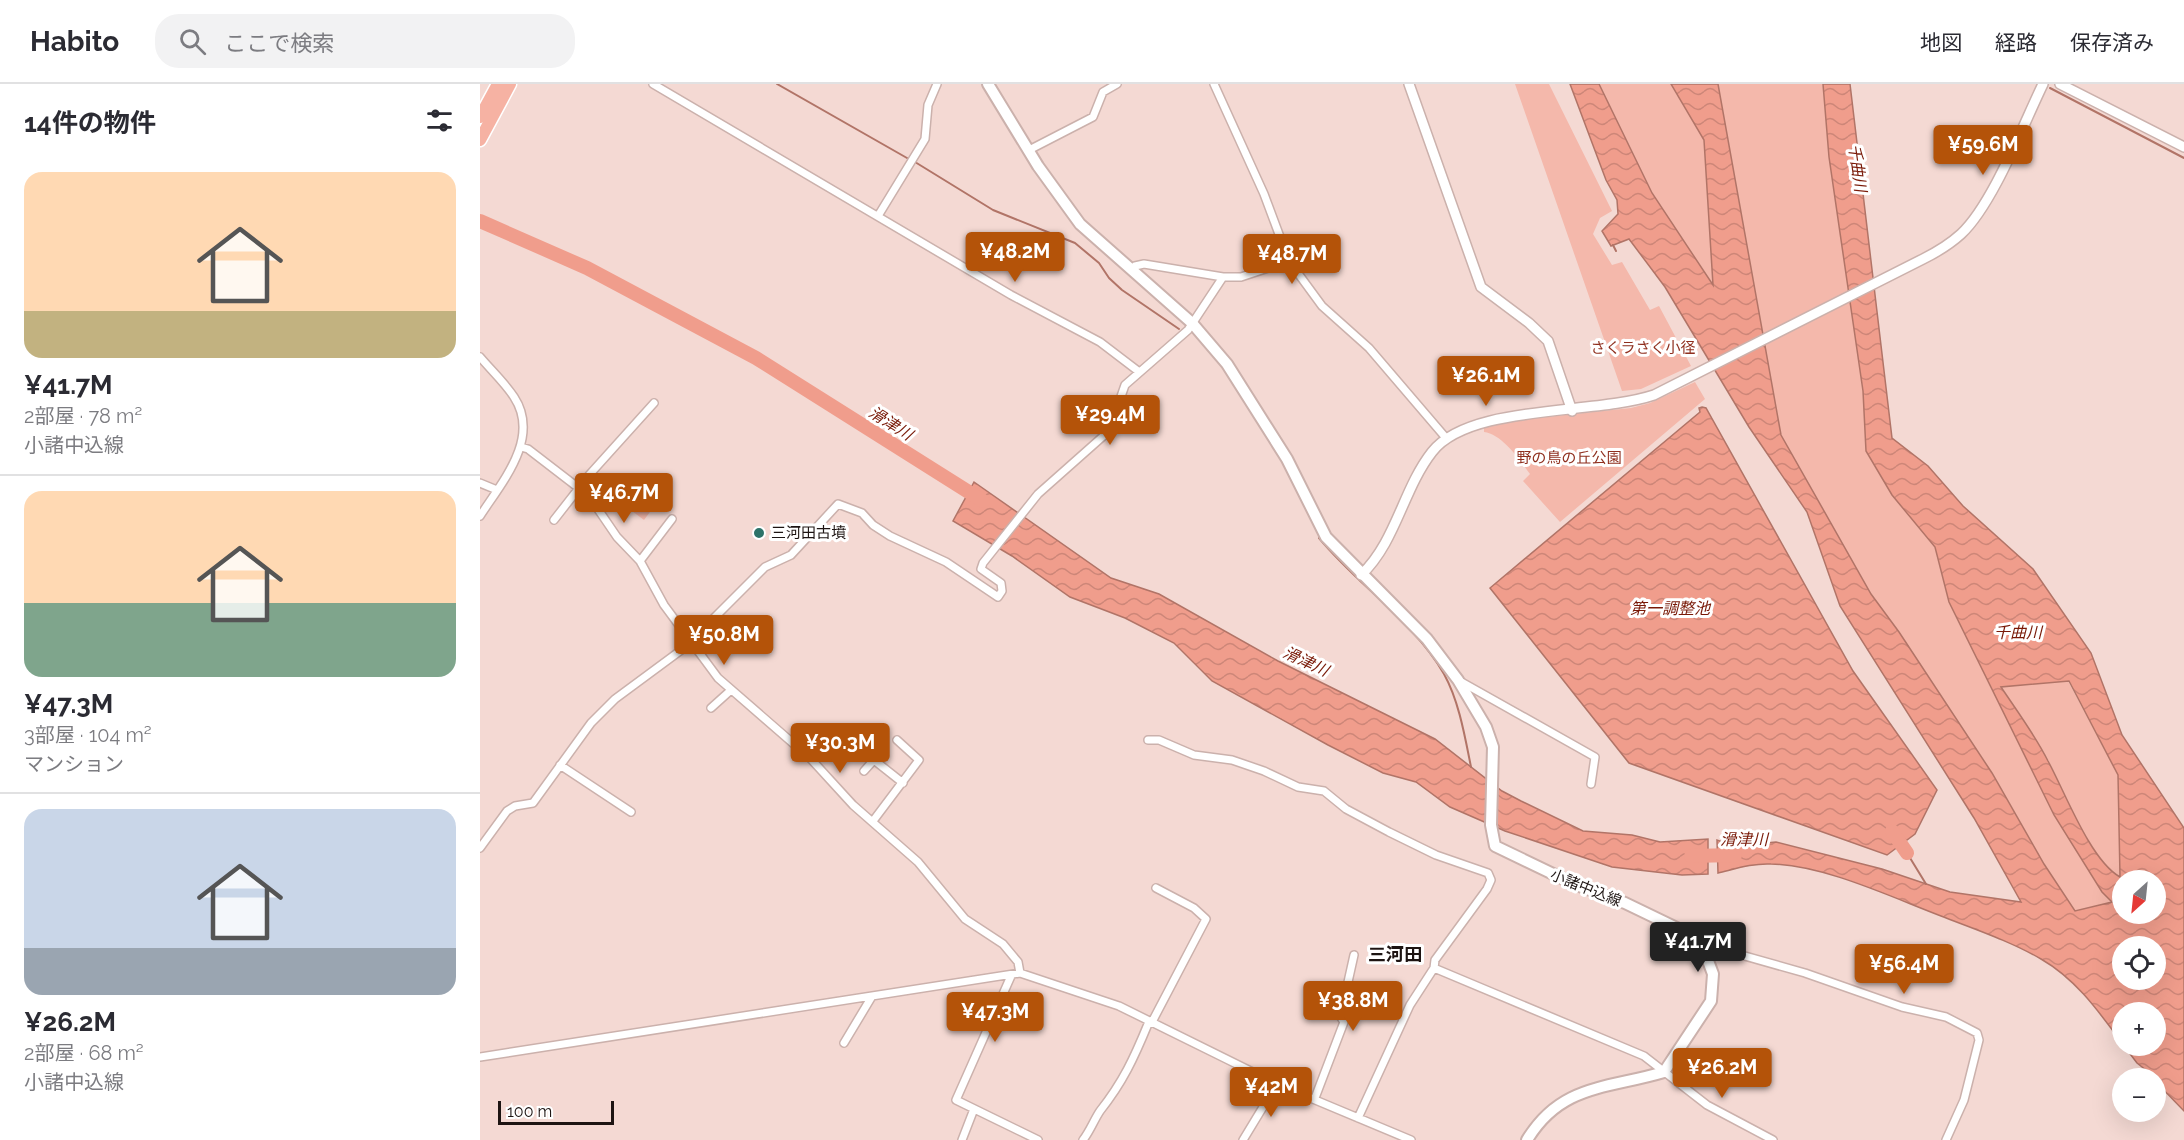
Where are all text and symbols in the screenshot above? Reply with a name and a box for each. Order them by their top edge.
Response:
search box [155,14,575,68]
text: Habito [30,25,119,58]
icon: search [176,25,209,58]
text: ここで検索 [224,30,334,56]
text: 地図 [1920,30,1962,55]
text: 経路 [1995,30,2037,55]
text: 保存済み [2070,30,2154,55]
icon: filters [423,104,456,137]
text: 14件の物件 [24,108,156,138]
pin: ¥59.6M [1934,125,2032,176]
text: ¥59.6M [1947,132,2019,156]
water label: 千曲川 [1845,143,1871,195]
icon: home [186,211,294,319]
pin: ¥48.2M [966,232,1064,283]
pin: ¥48.7M [1243,234,1341,285]
text: ¥48.2M [980,239,1050,263]
text: ¥48.7M [1257,241,1327,265]
park label: さくラさく小径 [1590,339,1696,357]
pin: ¥26.1M [1437,356,1535,407]
text: ¥26.1M [1451,363,1521,387]
text: ¥41.7M [24,370,113,400]
pin: ¥29.4M [1061,395,1159,446]
text: ¥29.4M [1075,402,1145,426]
water label: 滑津川 [865,403,918,445]
text: 2部屋 · 78 m² [24,404,142,428]
text: 小諸中込線 [24,433,124,457]
park label: 野の鳥の丘公園 [1516,449,1622,467]
pin: ¥46.7M [575,473,673,524]
text: ¥46.7M [589,480,659,504]
place label: 三河田古墳 [771,524,846,542]
marker: 三河田古墳 [752,526,766,540]
icon: home [186,530,294,638]
water label: 第一調整池 [1630,599,1712,618]
pin: ¥50.8M [675,615,773,666]
text: ¥50.8M [688,622,760,646]
water label: 千曲川 [1994,623,2044,642]
water label: 滑津川 [1280,643,1333,681]
text: ¥47.3M [24,689,113,719]
text: 3部屋 · 104 m² [24,723,152,747]
pin: ¥30.3M [791,723,889,774]
text: ¥30.3M [805,730,875,754]
text: マンション [24,752,124,776]
water label: 滑津川 [1720,830,1770,849]
icon: home [186,848,294,956]
street label: 小諸中込線 [1548,866,1624,910]
north arrow [2112,870,2166,924]
map controls [2112,870,2166,1122]
pin: ¥41.7M [1649,922,1747,973]
text: ¥41.7M [1664,929,1732,953]
button: locate [2112,936,2166,990]
district label: 三河田 [1368,944,1422,965]
pin: ¥56.4M [1855,944,1953,995]
text: ¥56.4M [1869,951,1939,975]
pin: ¥38.8M [1304,981,1402,1032]
text: ¥38.8M [1317,988,1389,1012]
pin: ¥47.3M [946,992,1044,1043]
text: ¥47.3M [961,999,1029,1023]
button: + [2112,1002,2166,1056]
text: ¥26.2M [24,1007,116,1037]
text: 2部屋 · 68 m² [24,1041,144,1065]
pin: ¥26.2M [1673,1048,1771,1099]
text: ¥26.2M [1687,1055,1757,1079]
pin: ¥42M [1235,1067,1307,1118]
button: − [2112,1068,2166,1122]
text: 小諸中込線 [24,1070,124,1094]
text: ¥42M [1244,1074,1298,1098]
scale bar [498,1098,614,1126]
text: 100 m [507,1102,552,1121]

